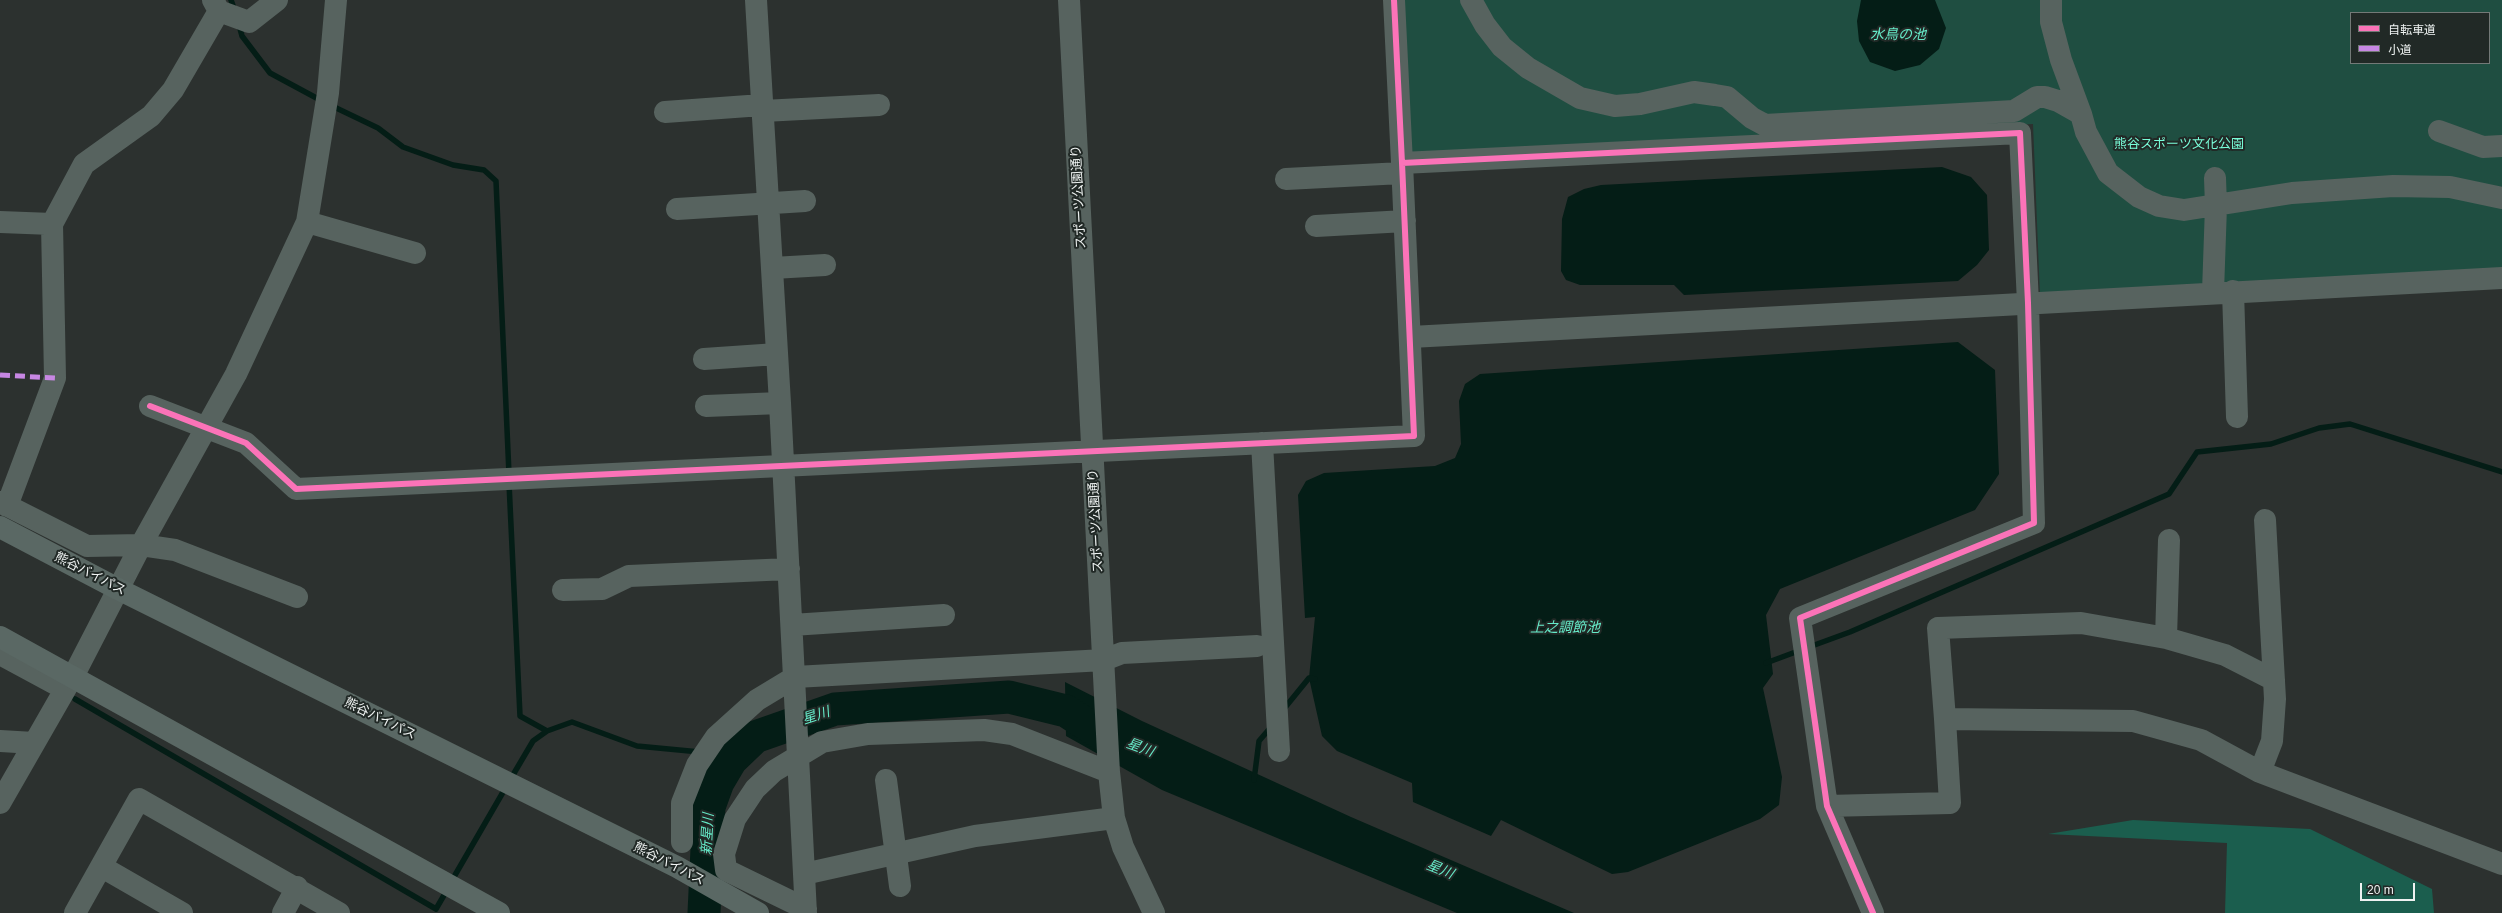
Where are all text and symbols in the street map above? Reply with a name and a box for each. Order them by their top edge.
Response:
legend [2350,12,2490,64]
text: 自転車道 [2388,23,2436,37]
water label: 水鳥の池 [1870,27,1926,43]
text: 小道 [2388,43,2412,57]
park label: 熊谷スポーツ文化公園 [2114,136,2244,152]
street label: スポーツ公園通り [1068,145,1090,249]
street label: スポーツ公園通り [1085,469,1107,573]
street label: 熊谷バイパス [52,549,128,599]
water label: 上之調節池 [1530,620,1600,636]
street label: 熊谷バイパス [342,695,418,743]
water label: 星川 [800,704,832,728]
water label: 星川 [1124,735,1156,761]
water label: 新星川 [699,813,717,855]
street label: 熊谷バイパス [631,839,707,889]
water label: 星川 [1424,857,1456,883]
scale bar [2362,875,2417,901]
text: 20 m [2367,883,2394,897]

